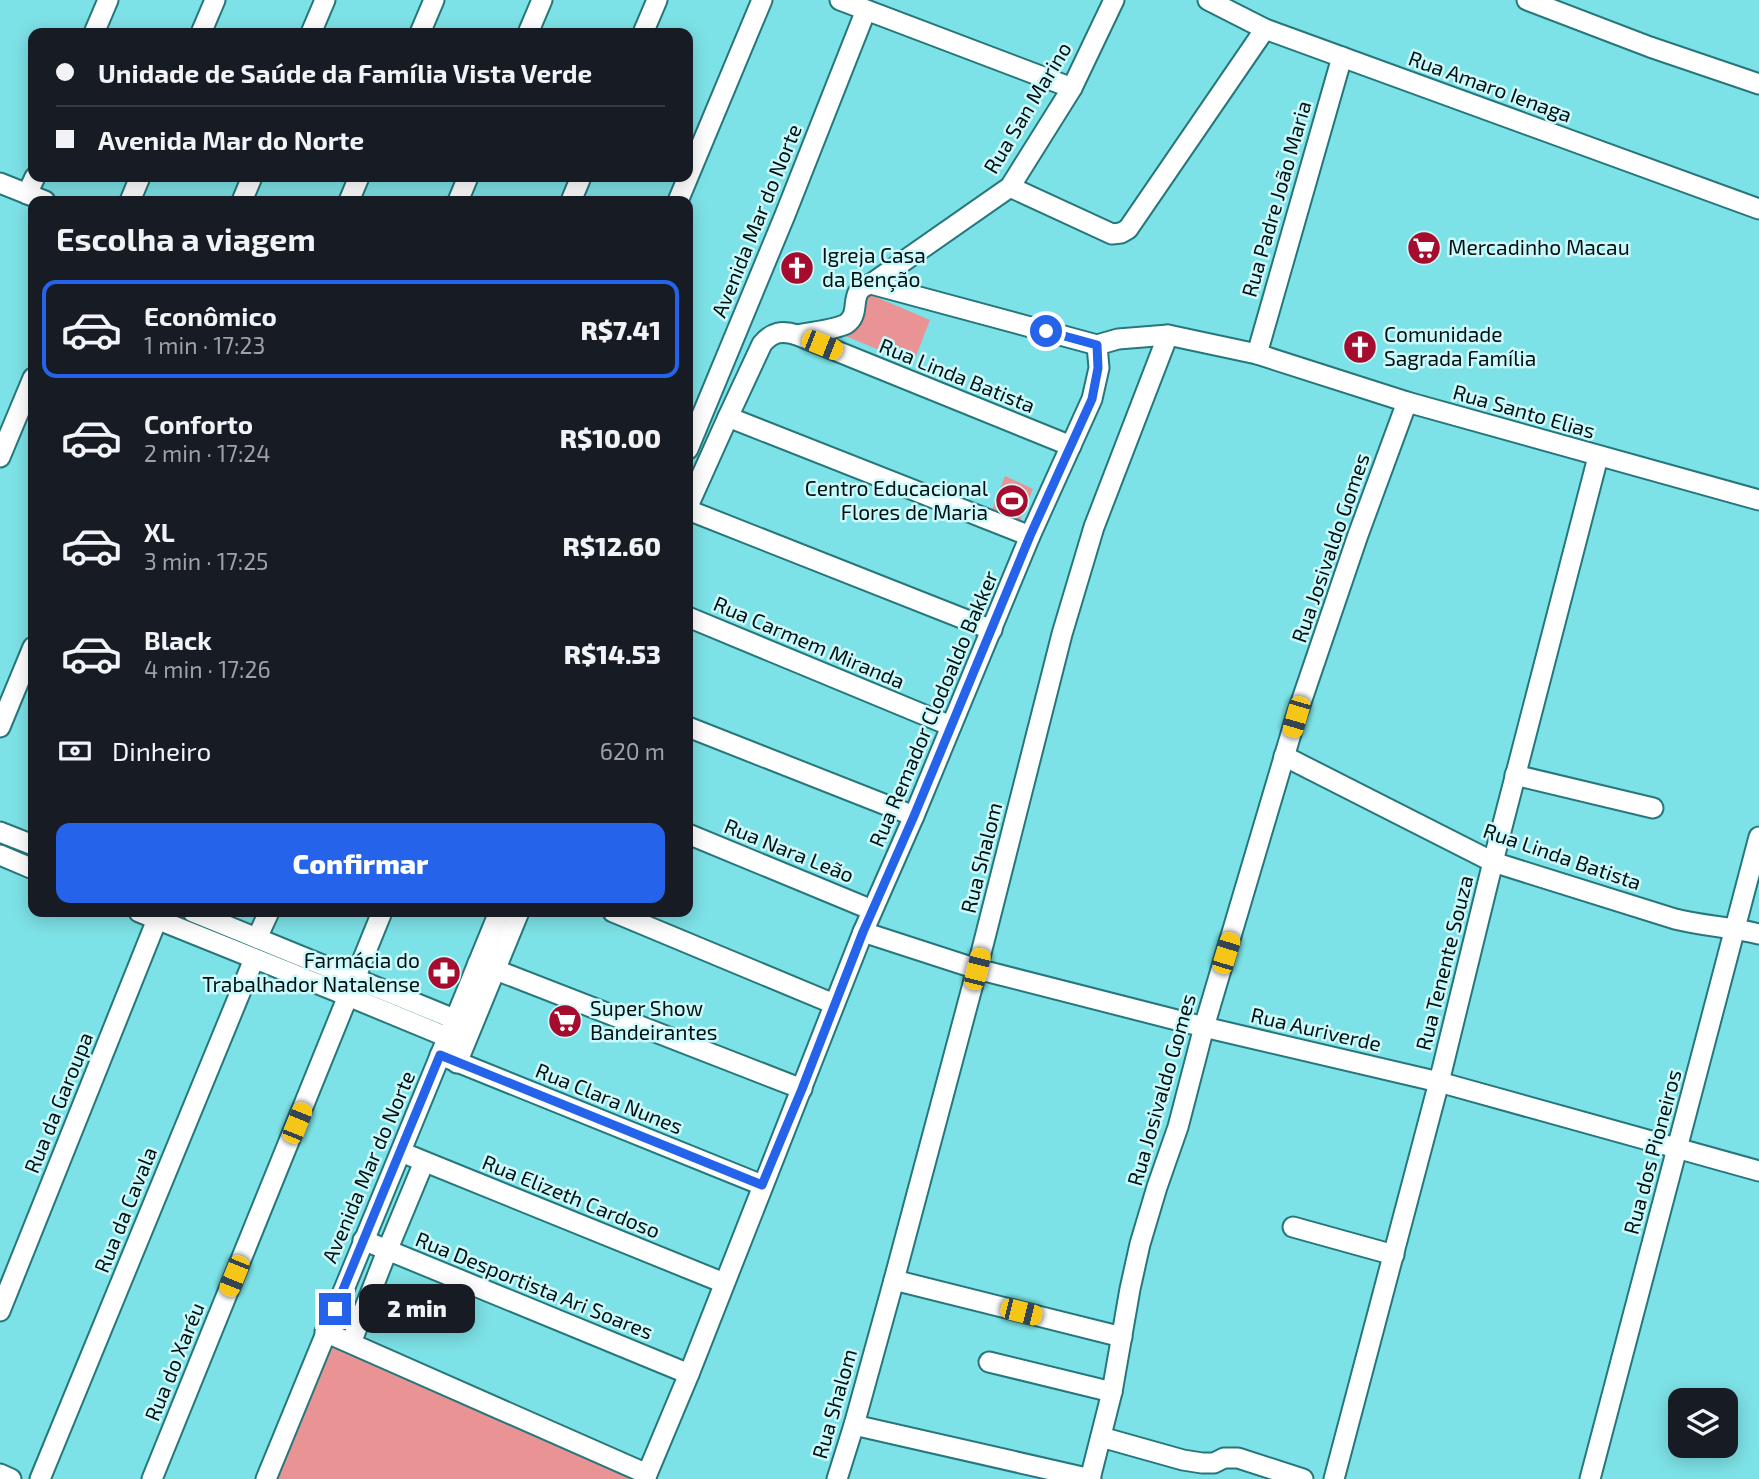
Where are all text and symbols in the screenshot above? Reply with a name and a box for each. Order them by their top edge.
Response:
street label: Rua San Marino [978,37,1076,178]
street label: Rua Amaro Ienaga [1405,44,1576,127]
text: Unidade de Saúde da Família Vista Verde [98,57,592,88]
street label: Rua Padre João Maria [1236,98,1316,300]
street label: Avenida Mar do Norte [705,120,806,321]
text: Avenida Mar do Norte [98,124,364,155]
text: Escolha a viagem [56,219,316,257]
supermarket icon: Mercadinho Macau [1405,229,1443,267]
place label: Mercadinho Macau [1448,234,1630,259]
place label: Igreja Casa da Benção [822,242,926,293]
church icon: Igreja Casa da Benção [778,249,816,287]
icon: car [60,298,123,361]
text: Econômico [144,300,277,331]
text: R$7.41 [580,314,661,345]
route start [1030,315,1062,347]
place label: Comunidade Sagrada Família [1384,321,1536,370]
car [799,327,846,363]
church icon: Comunidade Sagrada Família [1341,328,1379,366]
text: 1 min · 17:23 [144,331,265,359]
street label: Rua Linda Batista [876,332,1039,417]
street label: Rua Santo Elias [1450,378,1598,443]
icon: car [60,406,123,469]
text: Conforto [144,408,253,439]
text: R$10.00 [560,422,661,453]
text: 2 min · 17:24 [144,439,270,467]
street label: Rua Josivaldo Gomes [1285,450,1374,645]
place label: Centro Educacional Flores de Maria [805,475,989,524]
sports icon: Centro Educacional Flores de Maria [993,482,1031,520]
icon: car [60,514,123,577]
text: XL [144,516,175,547]
text: R$12.60 [562,530,661,561]
text: 3 min · 17:25 [144,547,268,575]
street label: Rua Remador Clodoaldo Bakker [863,566,1003,850]
street label: Rua Carmem Miranda [710,590,909,693]
icon: car [60,622,123,685]
text: Black [144,624,212,655]
text: R$14.53 [564,638,661,669]
text: 4 min · 17:26 [144,655,271,683]
car [1281,694,1312,740]
icon: cash [56,732,94,770]
text: Dinheiro [112,735,211,766]
text: 620 m [600,737,665,765]
street label: Rua Shalom [955,800,1006,916]
street label: Rua Nara Leão [721,812,858,887]
street label: Rua Linda Batista [1480,817,1645,894]
button: Confirmar [56,823,665,903]
street label: Rua Tenente Souza [1410,873,1477,1053]
car [1210,930,1243,976]
car [962,946,993,992]
place label: Farmácia do Trabalhador Natalense [202,947,420,996]
pharmacy icon: Farmácia do Trabalhador Natalense [425,954,463,992]
street label: Rua Josivaldo Gomes [1121,991,1200,1188]
place label: Super Show Bandeirantes [590,995,717,1044]
street label: Rua Auriverde [1249,1001,1384,1056]
supermarket icon: Super Show Bandeirantes [546,1002,584,1040]
street label: Rua da Garoupa [18,1028,97,1177]
street label: Rua Clara Nunes [532,1057,687,1139]
street label: Avenida Mar do Norte [316,1067,419,1266]
street label: Rua dos Pioneiros [1618,1067,1686,1237]
car [280,1100,315,1146]
street label: Rua da Cavala [88,1143,161,1276]
street label: Rua Elizeth Cardoso [479,1149,664,1243]
street label: Rua Desportista Ari Soares [412,1225,657,1344]
car [217,1253,252,1299]
callout: 2 min [360,1284,475,1334]
route end [319,1293,351,1325]
text: 2 min [387,1294,447,1322]
car [999,1297,1044,1327]
street label: Rua do Xaréu [139,1299,209,1424]
street label: Rua Shalom [806,1346,861,1461]
map controls [1668,1388,1738,1458]
button: layers [1668,1388,1738,1458]

